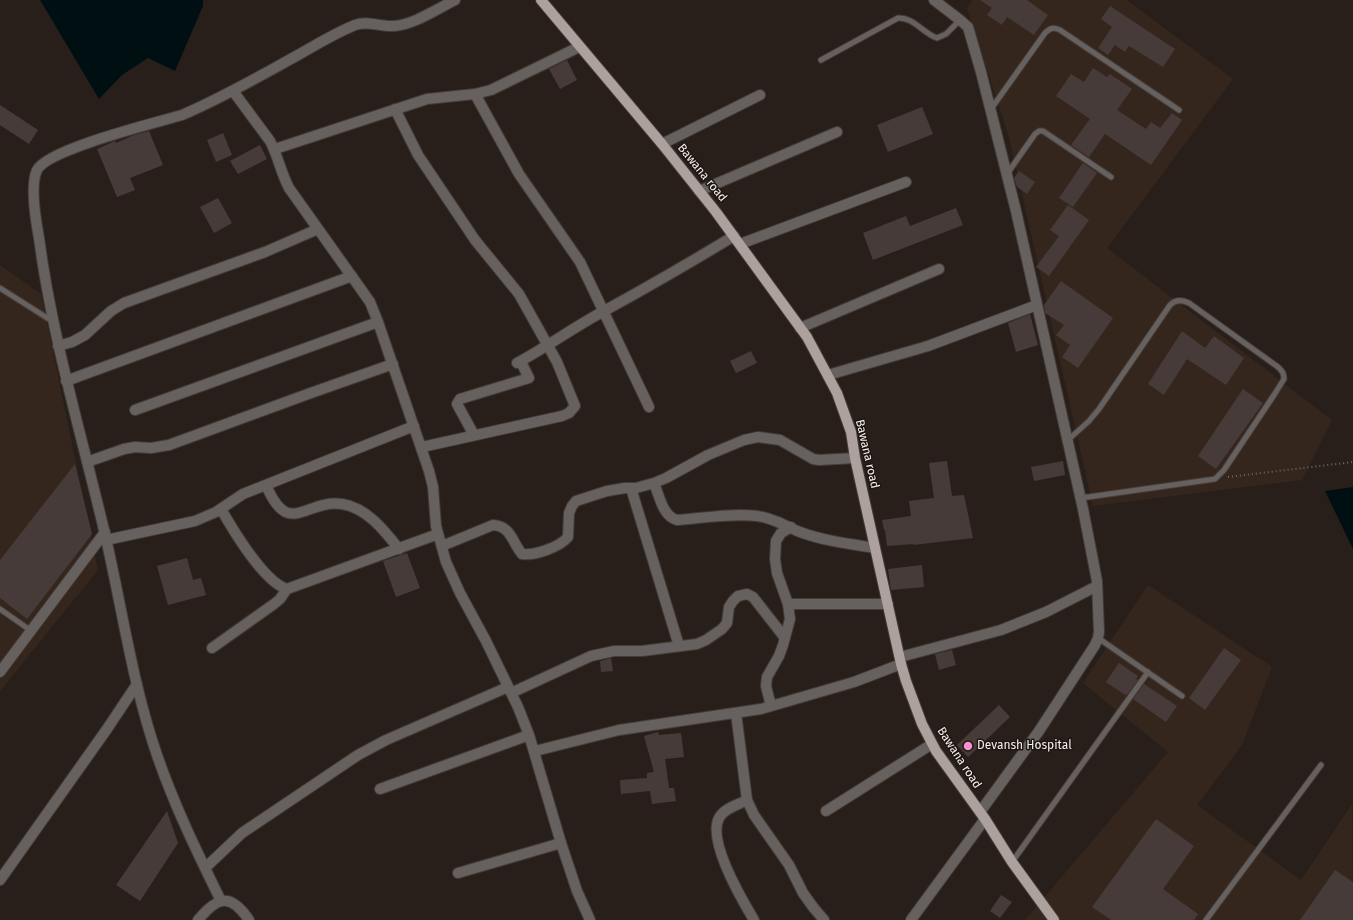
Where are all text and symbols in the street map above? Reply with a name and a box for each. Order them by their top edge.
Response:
street label: Bawana road [674,141,730,205]
street label: Bawana road [852,418,882,490]
street label: Bawana road [934,725,984,791]
place label: Devansh Hospital [977,739,1072,753]
marker: Devansh Hospital [962,740,974,752]

